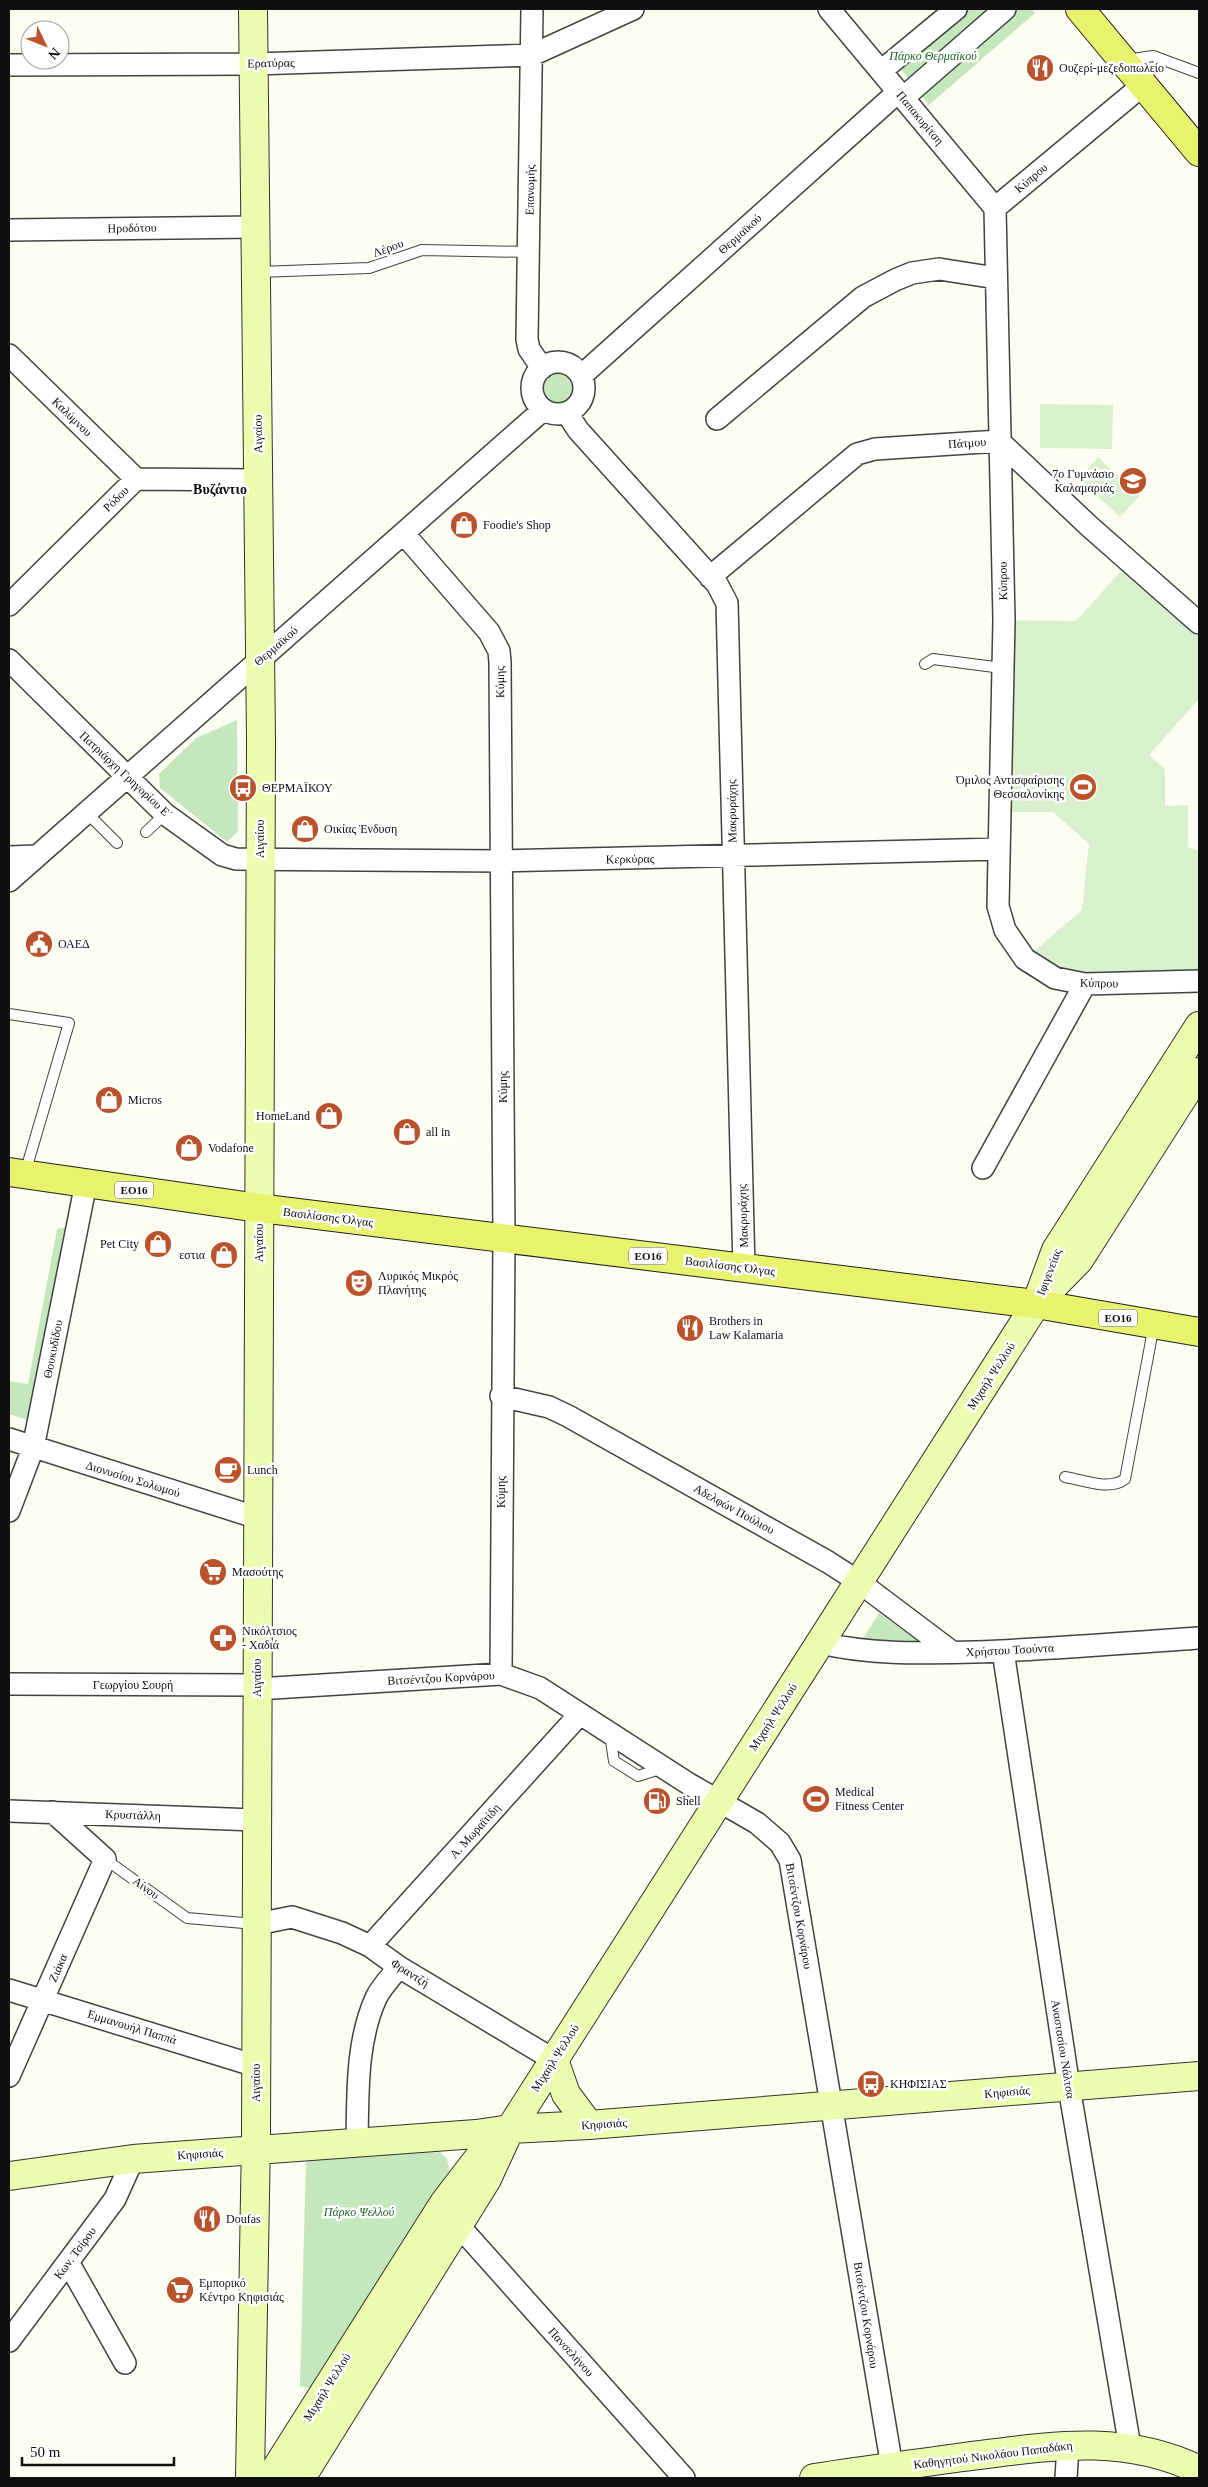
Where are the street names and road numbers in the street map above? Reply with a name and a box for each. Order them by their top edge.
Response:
street label: Ερατύρας [247,56,295,70]
street label: Παπακυρίτση [893,88,947,148]
street label: Κύπρου [1012,160,1050,196]
street label: Επανωμής [523,164,537,215]
street label: Θερμαϊκού [715,211,765,257]
street label: Ηροδότου [107,221,157,235]
street label: Λέρου [371,236,405,260]
street label: Καλύμνου [49,395,95,439]
street label: Αιγαίου [251,414,265,453]
street label: Πάτμου [947,435,987,451]
street label: Ρόδου [100,483,132,515]
street label: Κύπρου [996,562,1010,600]
street label: Θερμαϊκού [251,623,301,669]
street label: Κύμης [493,666,507,698]
street label: Πατριάρχη Γρηγορίου Ε΄ [77,728,175,822]
street label: Μακρυράχης [724,779,740,843]
street label: Αιγαίου [253,820,267,858]
street label: Κερκύρας [606,852,655,866]
street label: Κύπρου [1080,976,1118,990]
street label: Κύμης [496,1071,510,1103]
road number: ΕΟ16 [115,1182,153,1198]
street label: Μακρυράχης [735,1184,751,1248]
street label: Βασιλίσσης Όλγας [282,1205,374,1230]
street label: Αιγαίου [252,1224,266,1262]
street label: Ιφιγενείας [1034,1246,1064,1297]
road number: ΕΟ16 [629,1248,667,1264]
street label: Βασιλίσσης Όλγας [684,1254,776,1279]
road number: ΕΟ16 [1099,1310,1137,1326]
street label: Θουκυδίδου [40,1319,66,1379]
street label: Μιχαήλ Ψελλού [964,1340,1018,1412]
street label: Διονυσίου Σολωμού [84,1458,182,1500]
street label: Κύμης [494,1476,508,1508]
street label: Αδελφών Πούλιου [691,1481,777,1537]
street label: Χρήστου Τσούντα [965,1641,1055,1659]
street label: Αιγαίου [250,1659,264,1697]
street label: Βιτσέντζου Κορνάρου [387,1668,495,1688]
street label: Γεωργίου Σουρή [93,1678,173,1692]
street label: Μιχαήλ Ψελλού [746,1681,800,1753]
street label: Α. Μωραϊτίδη [447,1801,503,1861]
street label: Κρυστάλλη [105,1807,161,1823]
street label: Βιτσέντζου Κορνάρου [783,1862,815,1970]
street label: Αίνου [130,1874,162,1902]
street label: Ζιάκα [46,1951,71,1984]
street label: Φραντζή [388,1956,432,1990]
street label: Αναστασίου Νάλτσα [1048,1998,1078,2100]
street label: Εμμανουήλ Παππά [86,2007,179,2047]
street label: Μιχαήλ Ψελλού [528,2022,582,2094]
street label: Αιγαίου [249,2064,263,2102]
street label: Κηφισιάς [984,2083,1031,2101]
street label: Κηφισιάς [581,2115,628,2133]
street label: Κηφισιάς [177,2145,224,2163]
street label: Κων. Τσίρου [51,2224,99,2282]
street label: Βιτσέντζου Κορνάρου [851,2261,881,2369]
street label: Πανσελήνου [545,2325,597,2379]
street label: Μιχαήλ Ψελλού [300,2350,354,2424]
street label: Καθηγητού Νικολάου Παπαδάκη [913,2438,1073,2472]

